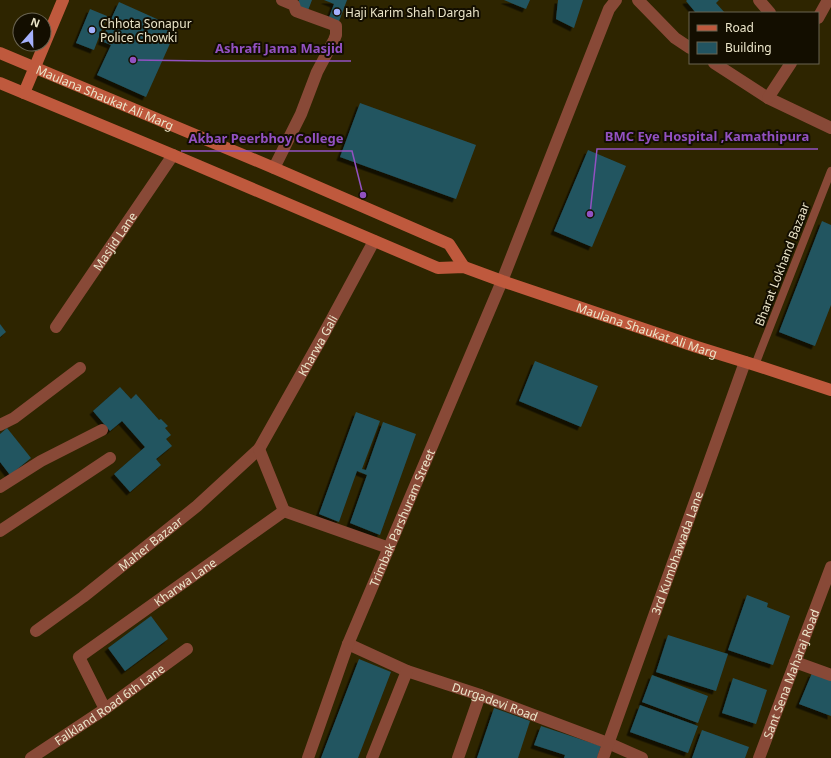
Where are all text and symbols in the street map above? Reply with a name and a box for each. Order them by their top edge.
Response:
place label: Haji Karim Shah Dargah [345,4,480,21]
marker: Haji Karim Shah Dargah [332,7,342,17]
north arrow [12,12,52,52]
legend [689,12,819,64]
text: N [29,14,42,31]
place label: Chhota Sonapur Police Chowki [100,15,192,46]
text: Road [725,19,754,36]
marker: Chhota Sonapur Police Chowki [87,25,97,35]
callout: Ashrafi Jama Masjid [207,36,351,61]
text: Ashrafi Jama Masjid [215,39,343,57]
text: Building [725,39,772,56]
street label: Maulana Shaukat Ali Marg [34,61,177,134]
callout: BMC Eye Hospital ,Kamathipura [597,124,818,149]
callout: Akbar Peerbhoy College [181,126,352,151]
text: BMC Eye Hospital ,Kamathipura [605,127,809,145]
text: Akbar Peerbhoy College [189,129,344,147]
street label: Bharat Lokhand Bazaar [751,200,814,328]
street label: Masjid Lane [89,208,141,274]
street label: Maulana Shaukat Ali Marg [574,298,720,361]
street label: Kharwa Gali [293,312,341,379]
street label: Trimbak Parshuram Street [365,446,439,589]
street label: 3rd Kumbhawada Lane [647,488,707,617]
street label: Maher Bazaar [114,512,186,574]
street label: Kharwa Lane [150,553,220,610]
street label: Sant Sena Maharaj Road [759,607,823,741]
street label: Falkland Road 6th Lane [51,660,168,749]
street label: Durgadevi Road [450,678,540,725]

